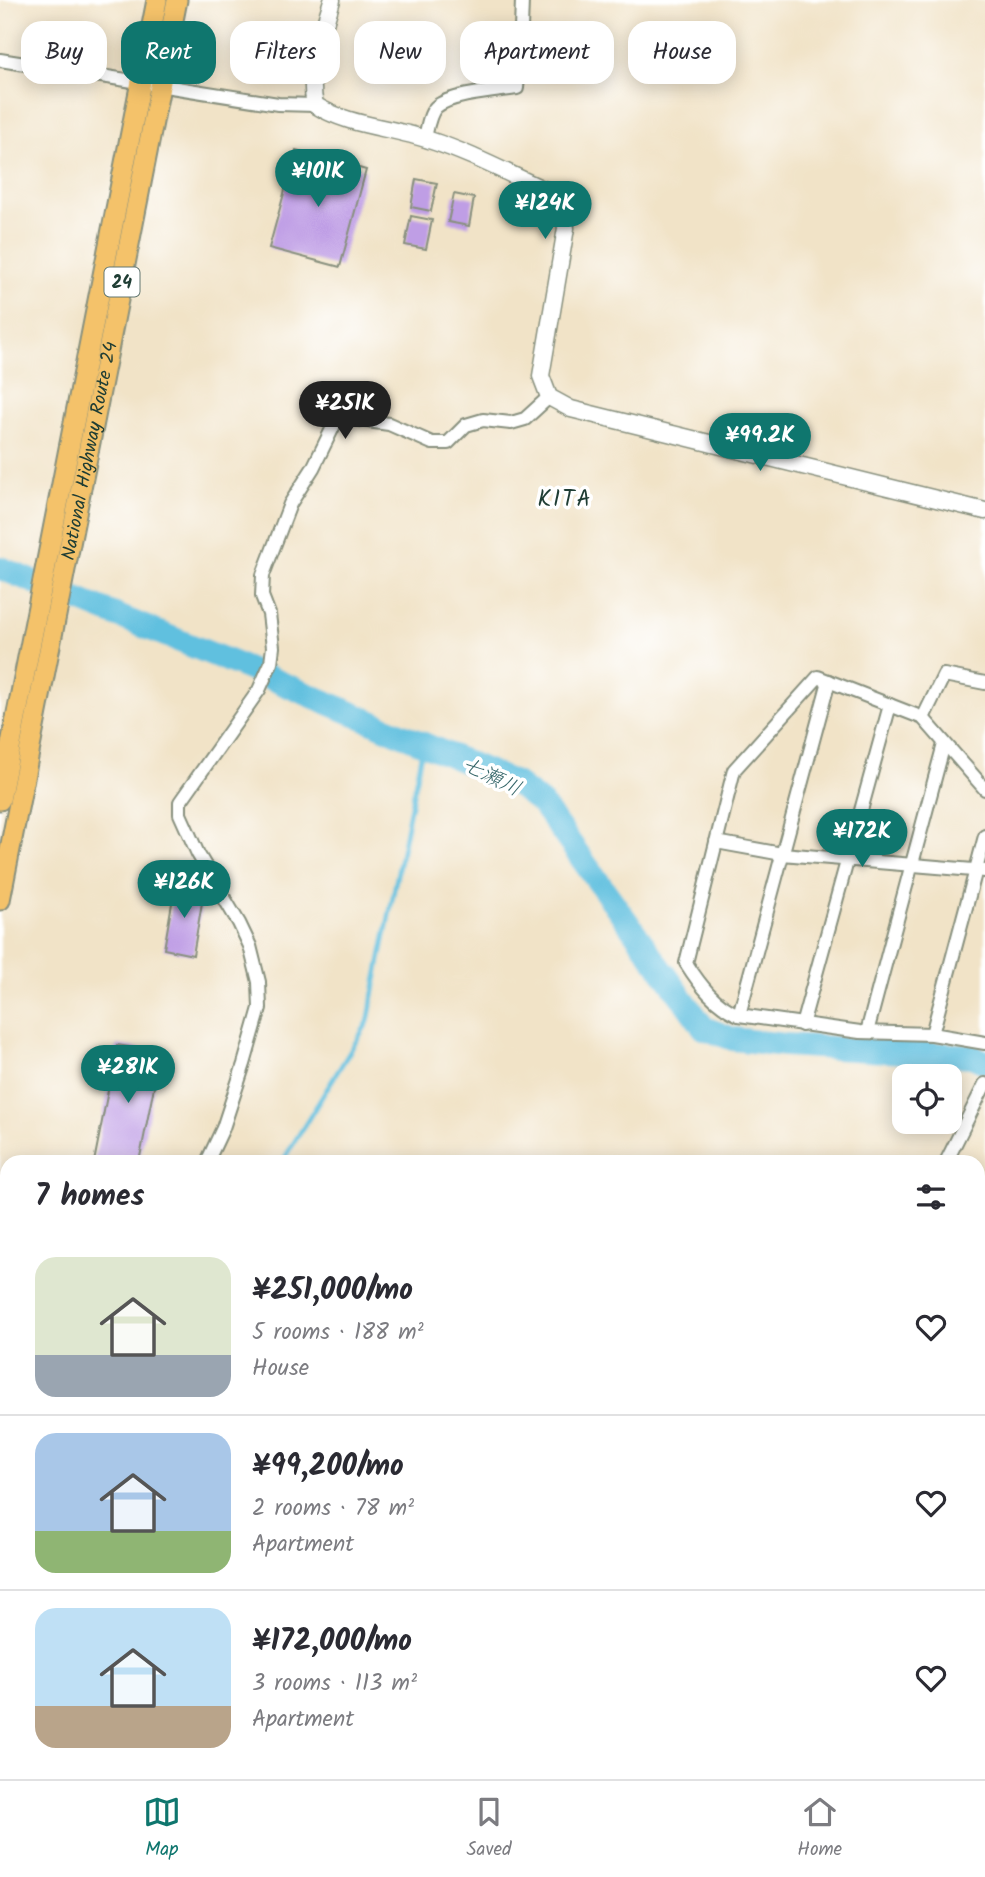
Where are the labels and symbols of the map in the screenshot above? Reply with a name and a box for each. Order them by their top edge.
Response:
pin: ¥101K [269,150,367,209]
pin: ¥124K [496,182,594,241]
road number: 24 [104,268,140,296]
street label: National Highway Route 24 [54,339,127,563]
pin: ¥251K [296,382,394,441]
pin: ¥99.2K [703,414,817,473]
district label: KITA [537,482,593,518]
water label: 七瀬川 [456,749,527,806]
pin: ¥172K [813,810,911,869]
pin: ¥126K [135,860,233,920]
pin: ¥281K [79,1046,177,1105]

